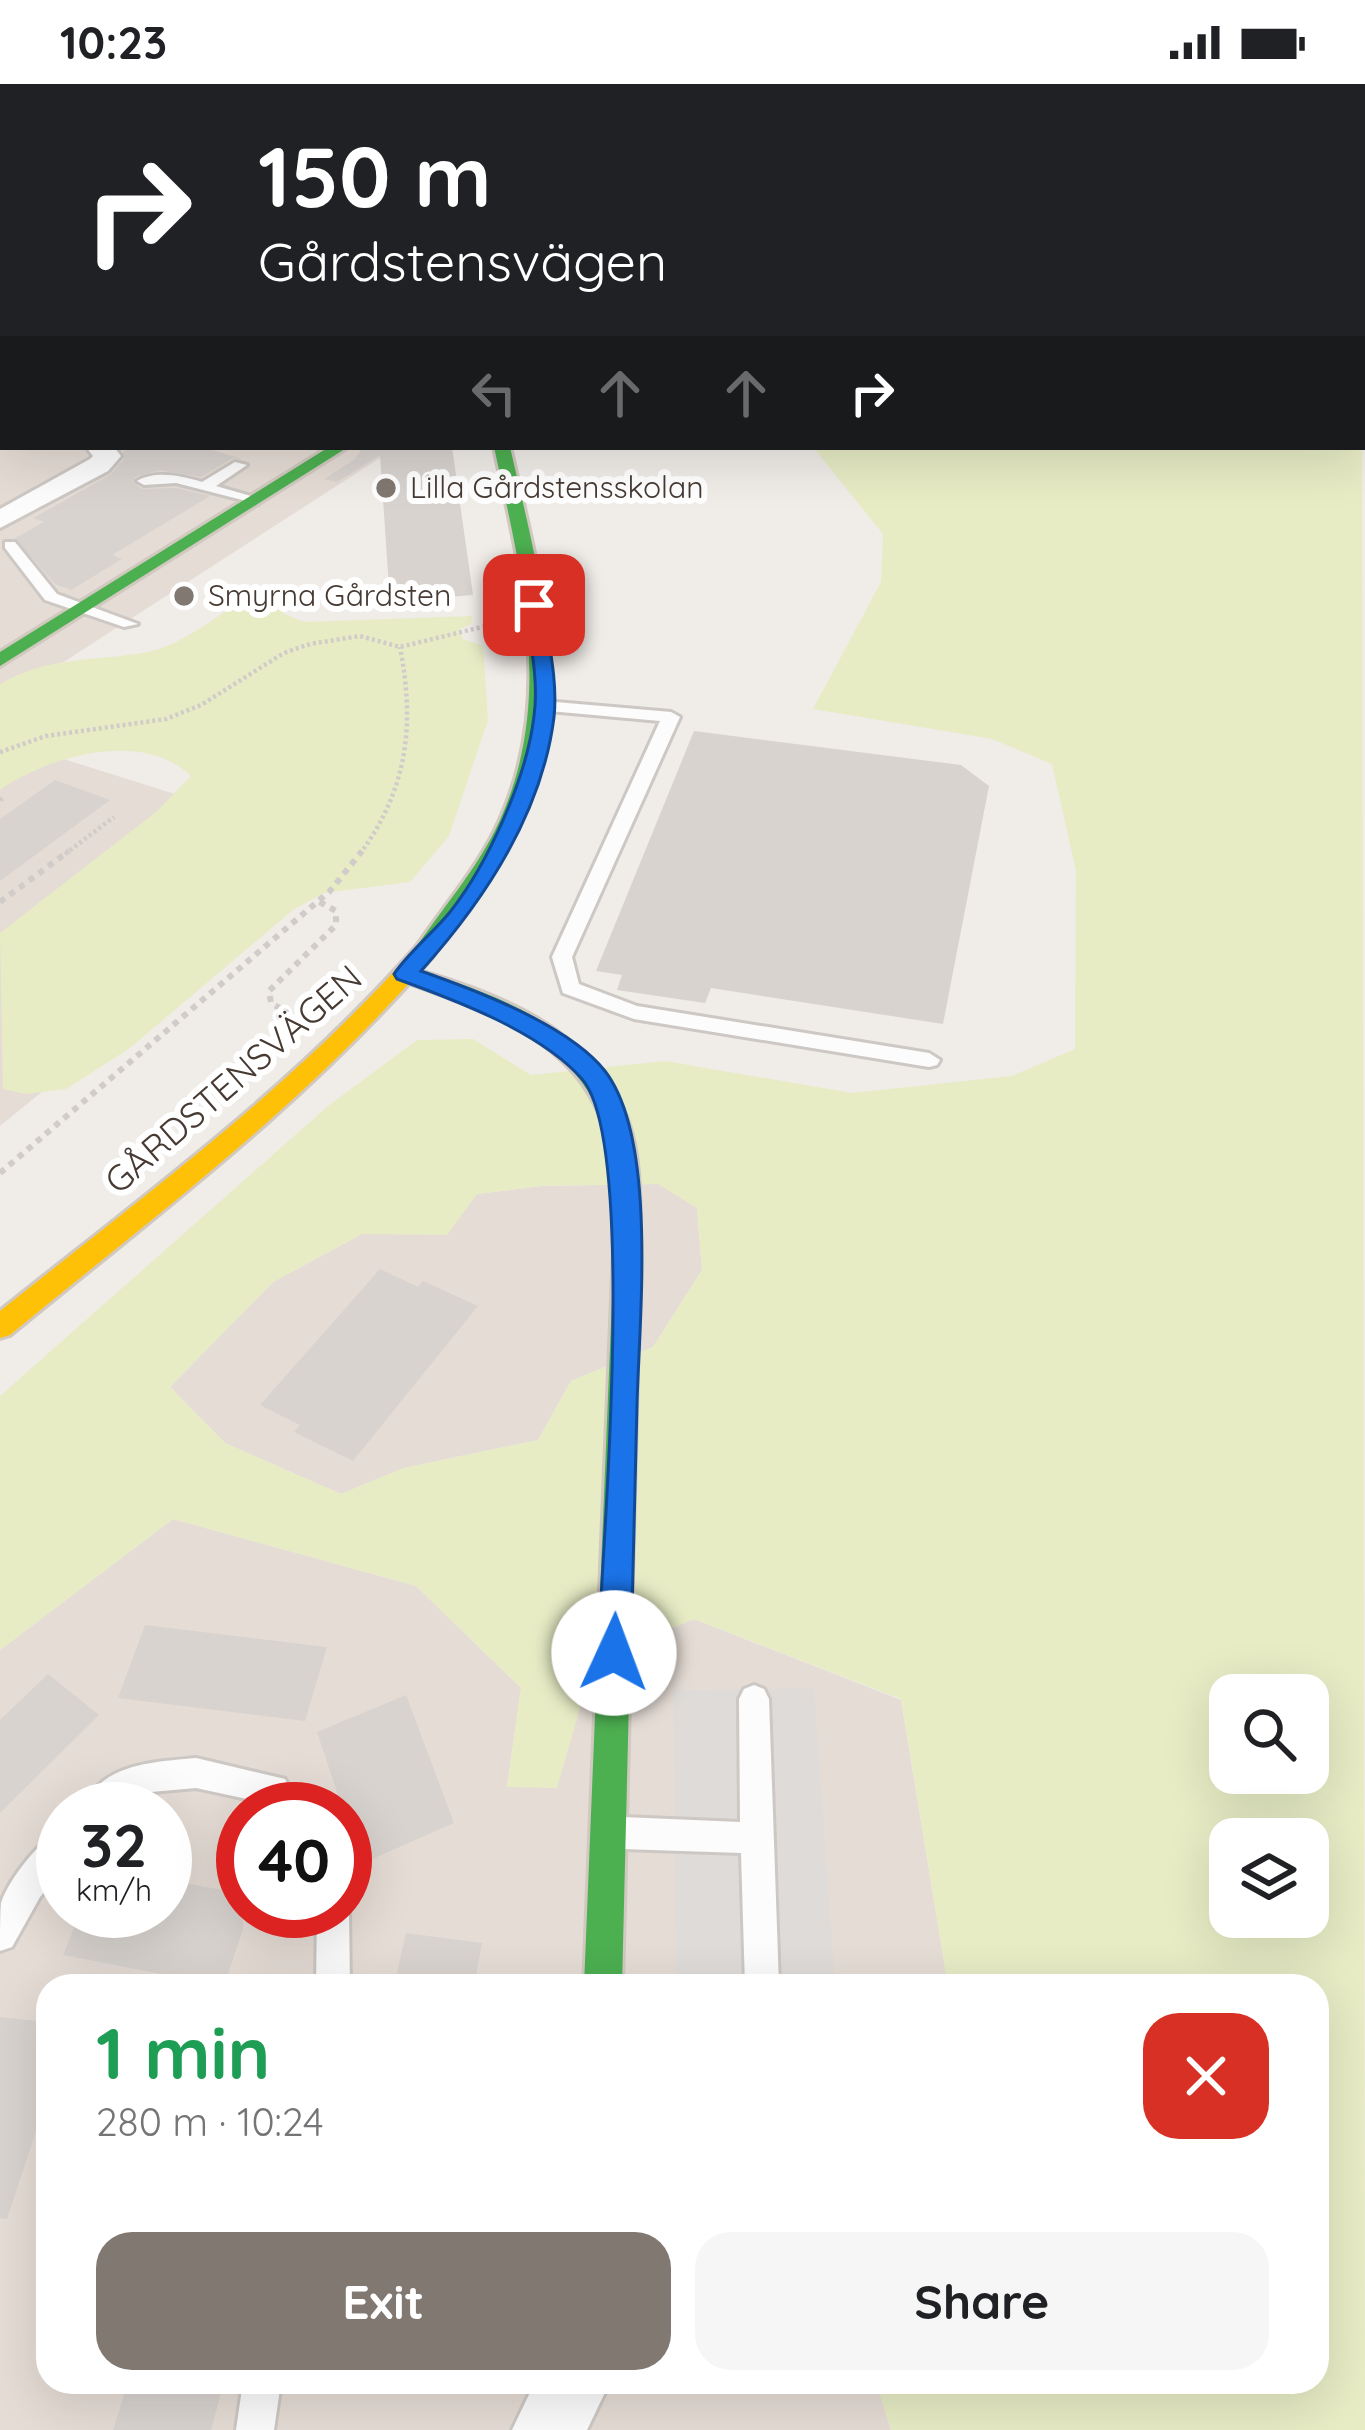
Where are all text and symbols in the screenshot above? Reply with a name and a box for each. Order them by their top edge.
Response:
text: 10:23 [60,14,167,70]
text: 150 m [258,123,492,228]
icon: right [60,132,216,288]
text: Gårdstensvägen [258,227,667,295]
icon: left [461,360,527,426]
icon: ahead [587,360,653,426]
icon: ahead [713,360,779,426]
icon: right [839,360,905,426]
place label: Lilla Gårdstensskolan [410,468,704,506]
marker: Lilla Gårdstensskolan [373,475,399,501]
pin [483,554,585,656]
icon: arrive [501,572,567,638]
place label: Smyrna Gårdsten [208,576,451,614]
marker: Smyrna Gårdsten [171,583,197,609]
street label: GÅRDSTENSVÄGEN [95,955,370,1203]
position arrow [551,1590,677,1716]
map controls [1209,1674,1329,1938]
button: search [1209,1674,1329,1794]
speed limit sign: 40 [216,1782,372,1938]
text: 32 [81,1807,147,1882]
button: layers [1209,1818,1329,1938]
text: km/h [76,1871,152,1909]
text: 1 min [96,2007,270,2097]
button: close [1143,2013,1269,2139]
text: 280 m · 10:24 [96,2097,324,2146]
button: Exit [96,2232,671,2370]
button: Share [695,2232,1269,2370]

